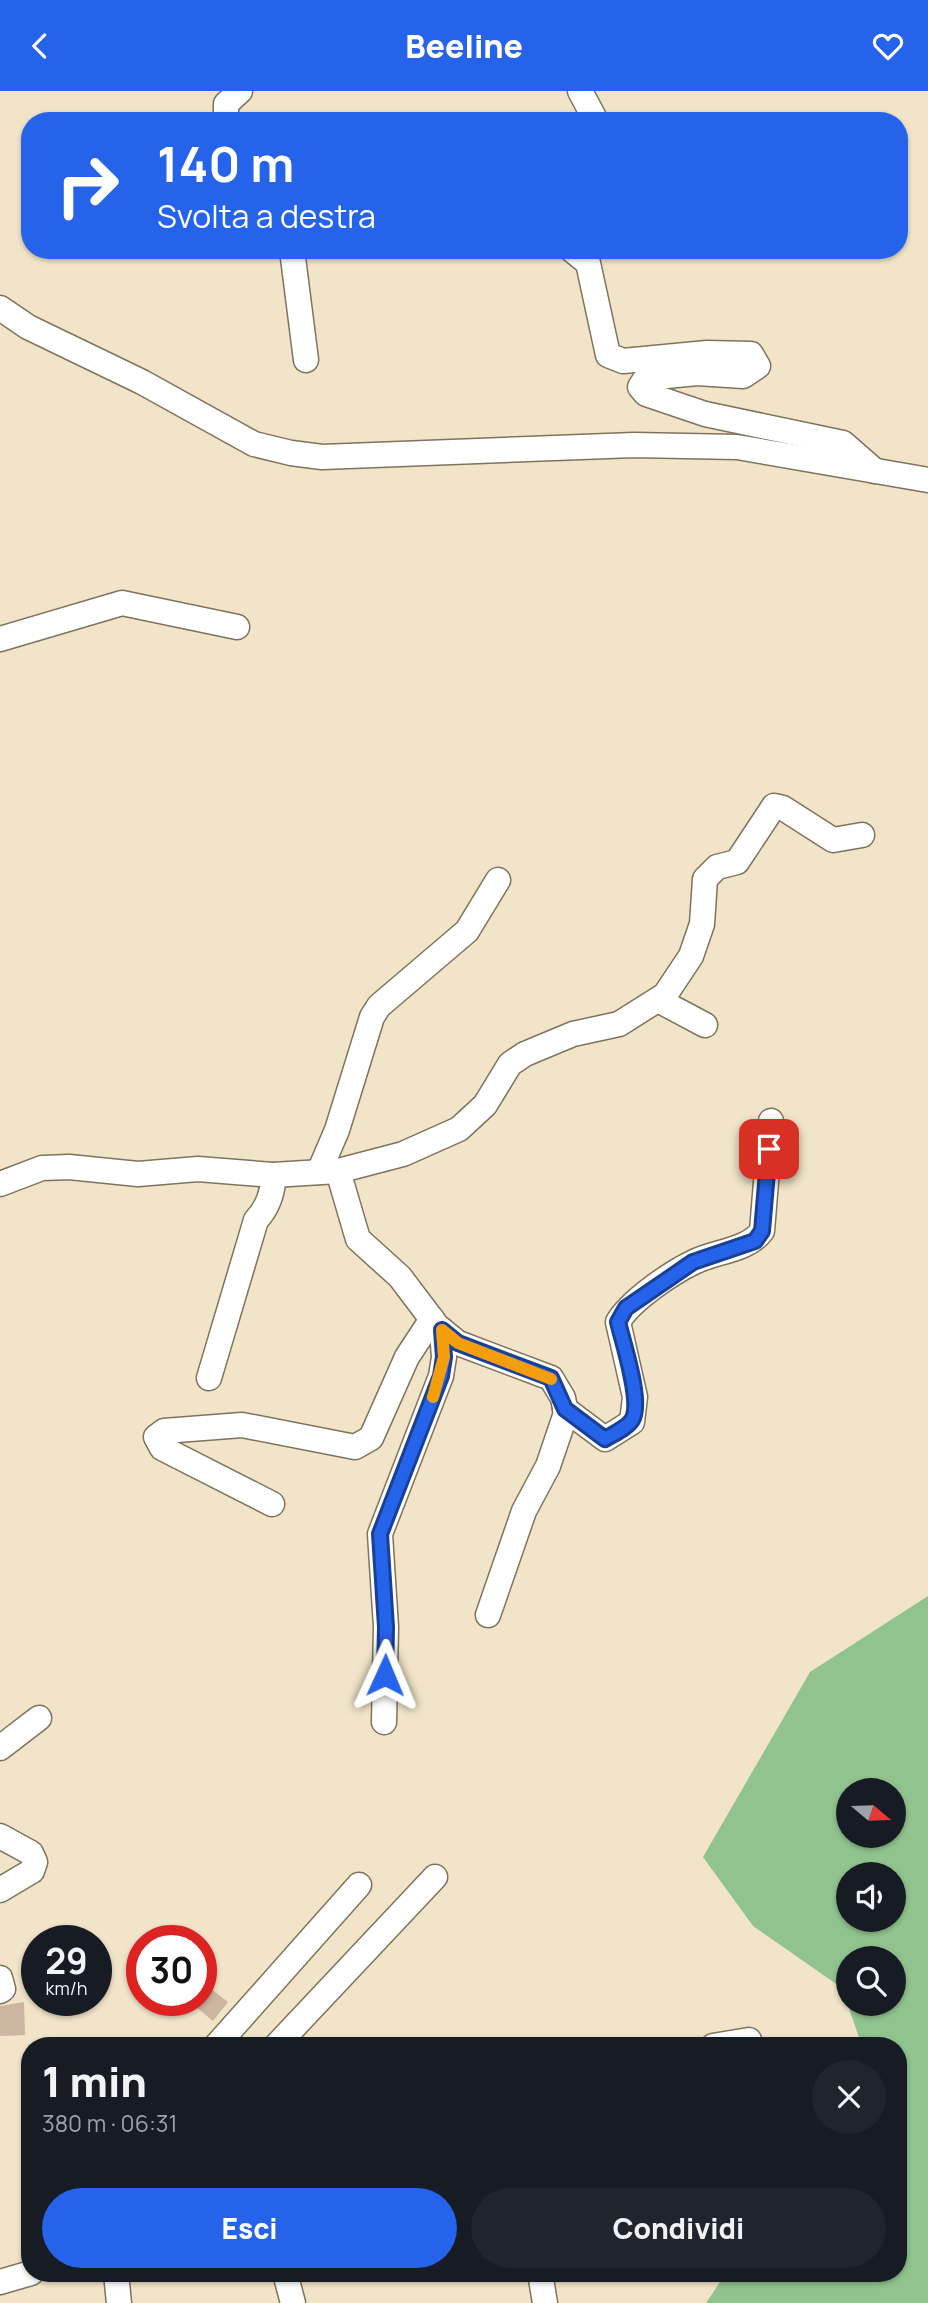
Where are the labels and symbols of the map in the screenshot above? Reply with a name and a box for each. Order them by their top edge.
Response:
pin [739,1119,799,1179]
position arrow [348,1638,422,1712]
north arrow [836,1778,906,1848]
speed limit sign: 30 [126,1925,217,2016]

